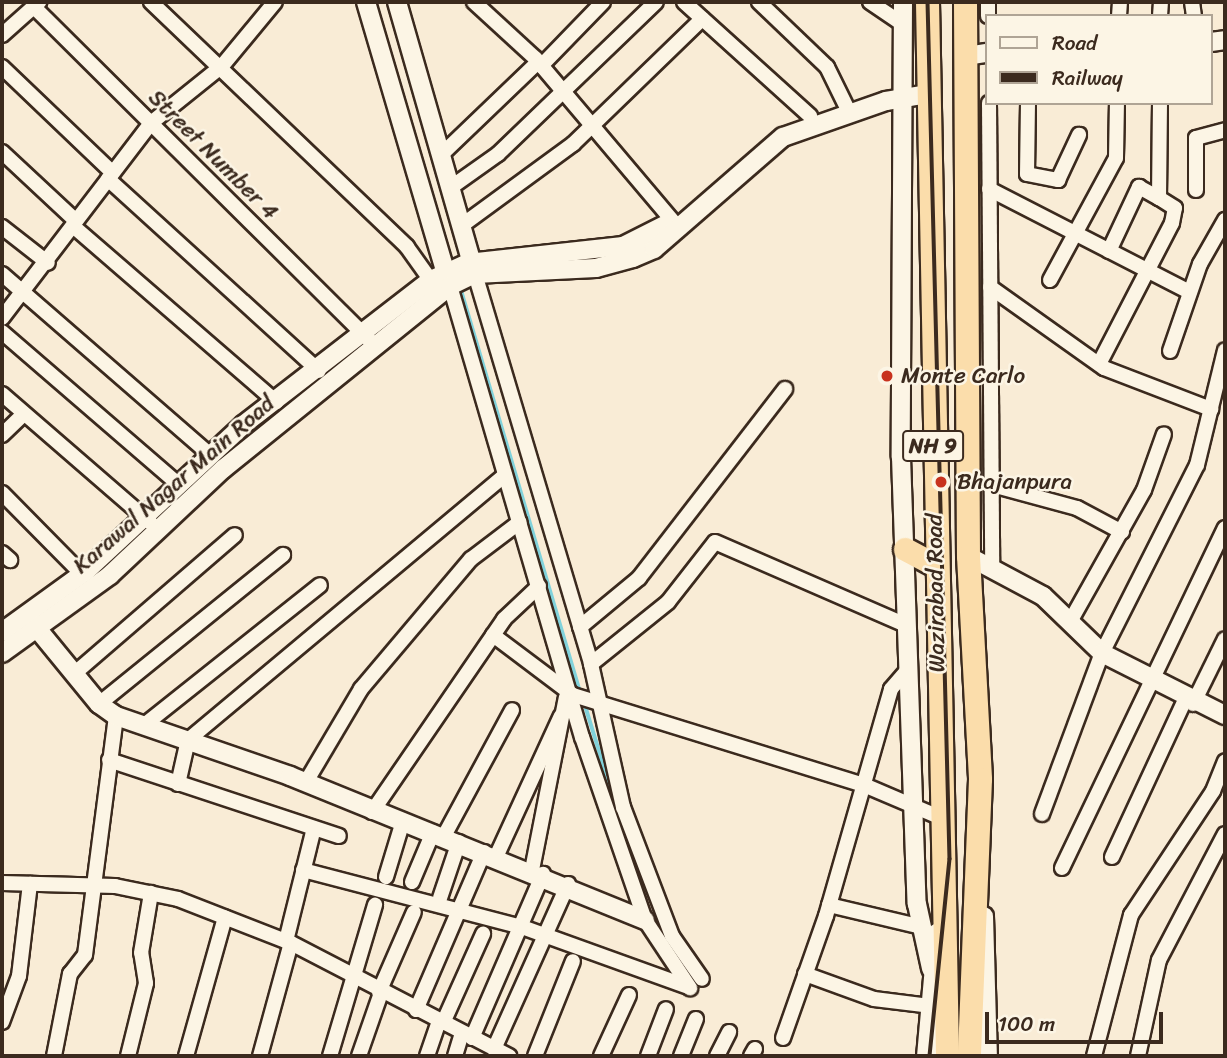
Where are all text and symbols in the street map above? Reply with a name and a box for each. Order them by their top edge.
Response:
legend [986,14,1213,105]
text: Road [1052,24,1097,62]
text: Railway [1052,59,1123,97]
street label: Street Number 4 [142,84,284,226]
place label: Monte Carlo [901,362,1025,390]
marker: Monte Carlo [879,368,895,384]
street label: Karawal Nagar Main Road [68,390,280,580]
road number: NH 9 [902,428,964,464]
place label: Bhajanpura [957,468,1072,496]
marker: Bhajanpura [931,472,951,492]
street label: Wazirabad Road [921,513,951,673]
scale bar [989,998,1168,1042]
text: 100 m [998,1005,1055,1043]

